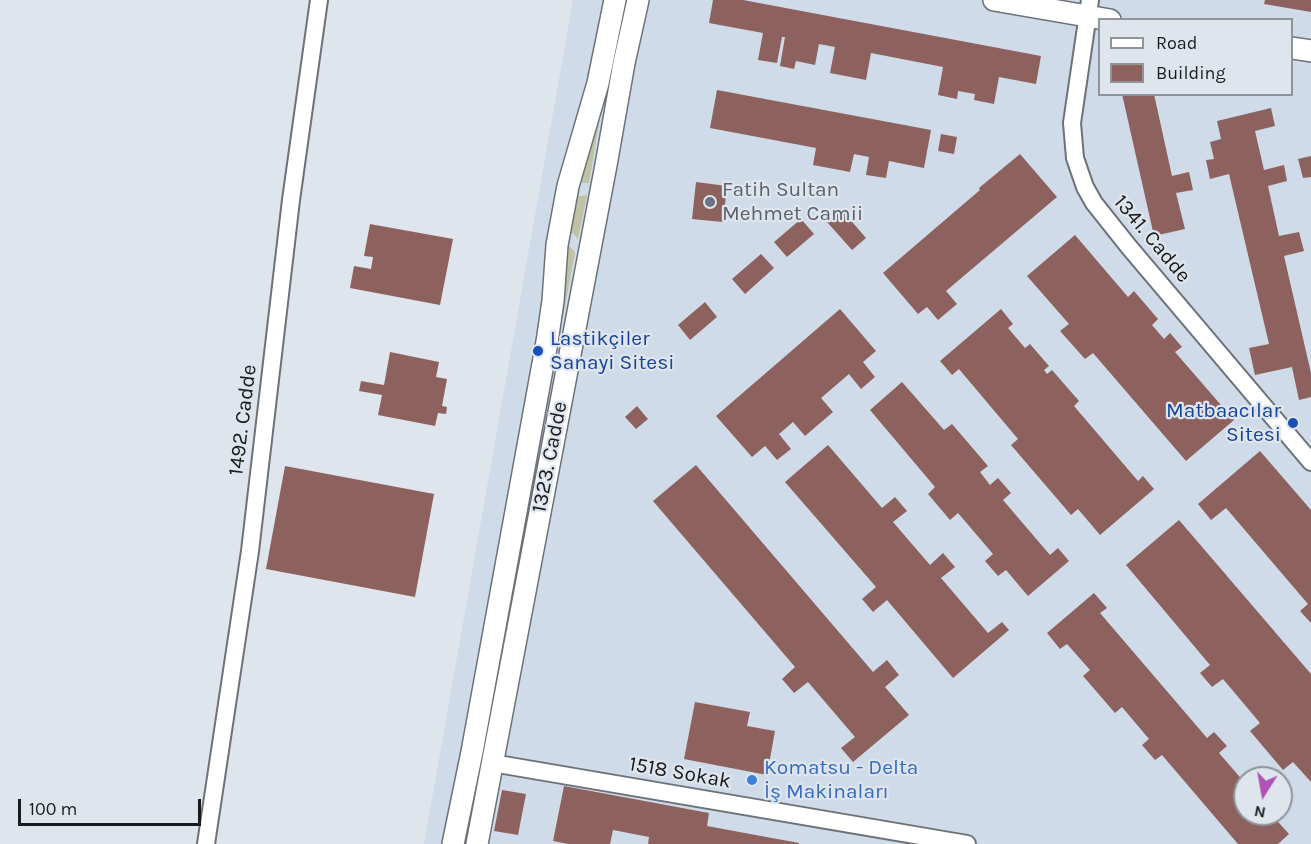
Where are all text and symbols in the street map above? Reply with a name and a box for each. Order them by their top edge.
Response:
legend [1098,18,1293,96]
text: Road [1156,32,1197,54]
text: Building [1156,62,1226,84]
place label: Fatih Sultan Mehmet Camii [722,177,863,227]
street label: 1341. Cadde [1108,190,1196,288]
marker: Fatih Sultan Mehmet Camii [703,195,717,209]
place label: Lastikçiler Sanayi Sitesi [550,326,674,376]
marker: Lastikçiler Sanayi Sitesi [531,344,545,358]
street label: 1492. Cadde [224,363,262,477]
place label: Matbaacılar Sitesi [1166,398,1281,448]
street label: 1323. Cadde [527,399,573,515]
marker: Matbaacılar Sitesi [1286,416,1300,430]
street label: 1518 Sokak [627,752,733,794]
place label: Komatsu - Delta İş Makinaları [764,755,918,805]
north arrow [1233,766,1293,826]
marker: Komatsu - Delta İş Makinaları [745,773,759,787]
scale bar [21,787,204,825]
text: 100 m [29,798,77,820]
text: N [1252,802,1267,823]

